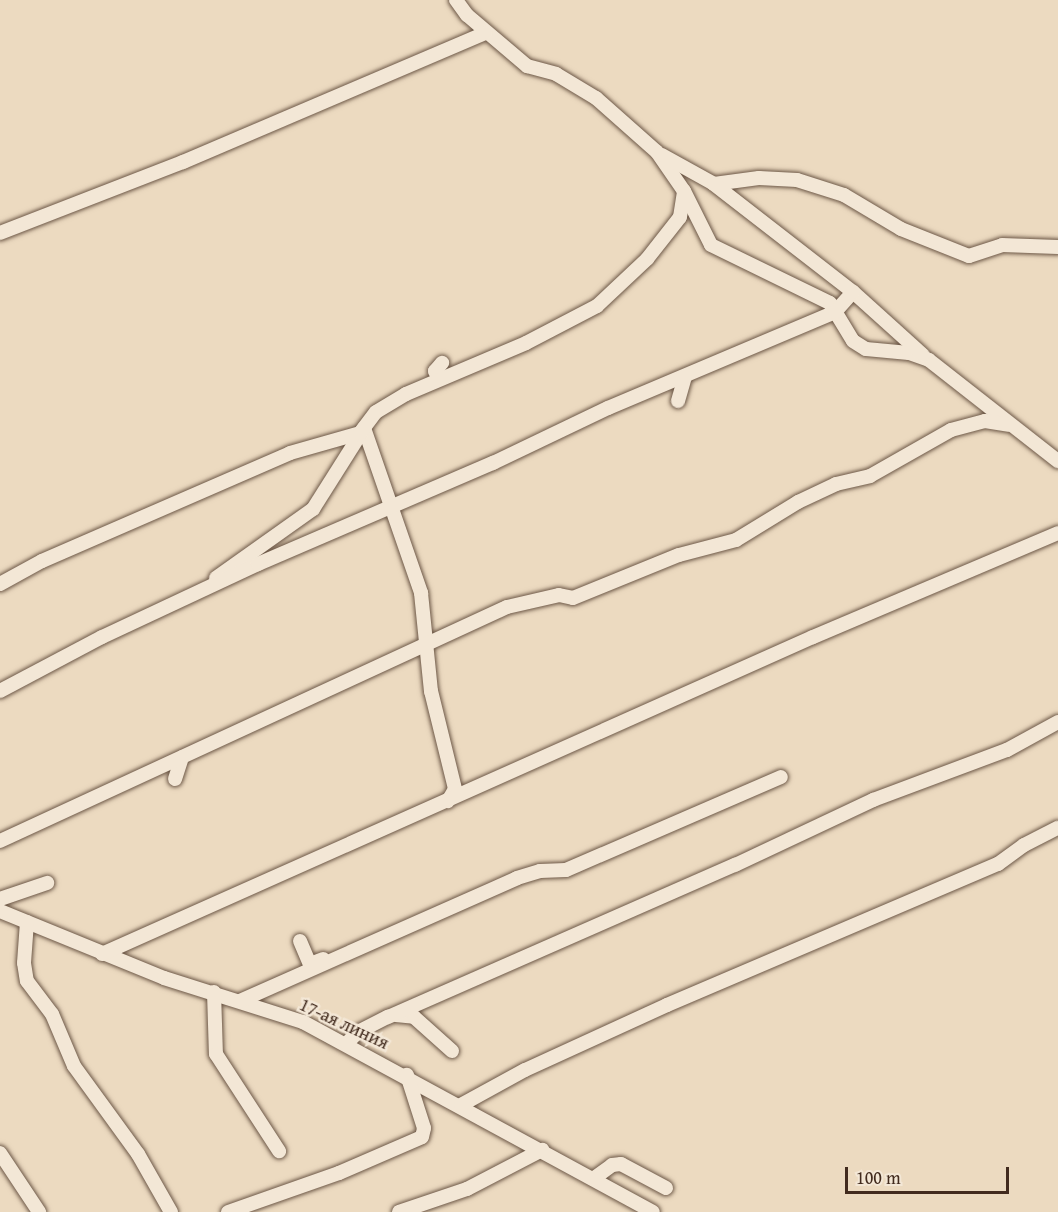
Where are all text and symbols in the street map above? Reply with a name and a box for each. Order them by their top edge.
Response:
street label: 17-ая линия [296,994,392,1054]
scale bar [848,1155,1012,1193]
text: 100 m [856,1164,901,1191]

